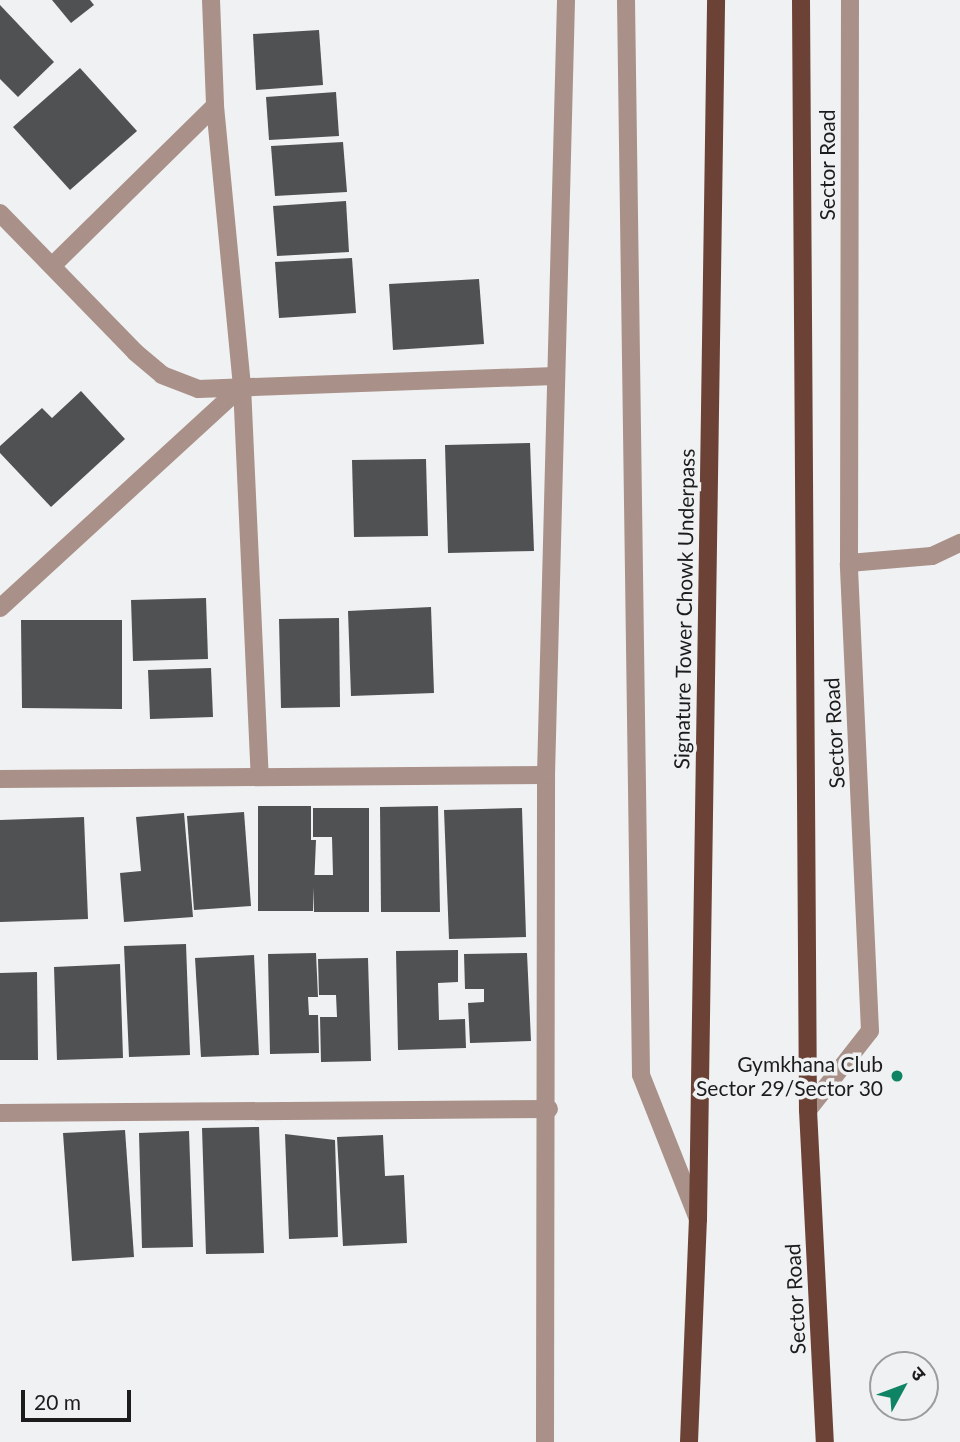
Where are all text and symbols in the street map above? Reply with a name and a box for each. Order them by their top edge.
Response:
street label: Sector Road [814,109,840,221]
street label: Signature Tower Chowk Underpass [669,448,699,770]
street label: Sector Road [819,677,849,789]
place label: Gymkhana Club Sector 29/Sector 30 [695,1051,883,1101]
marker: Gymkhana Club Sector 29/Sector 30 [889,1068,905,1084]
street label: Sector Road [780,1243,810,1355]
north arrow [869,1351,939,1421]
text: उ [906,1361,931,1385]
scale bar [24,1376,135,1420]
text: 20 m [34,1389,81,1414]

